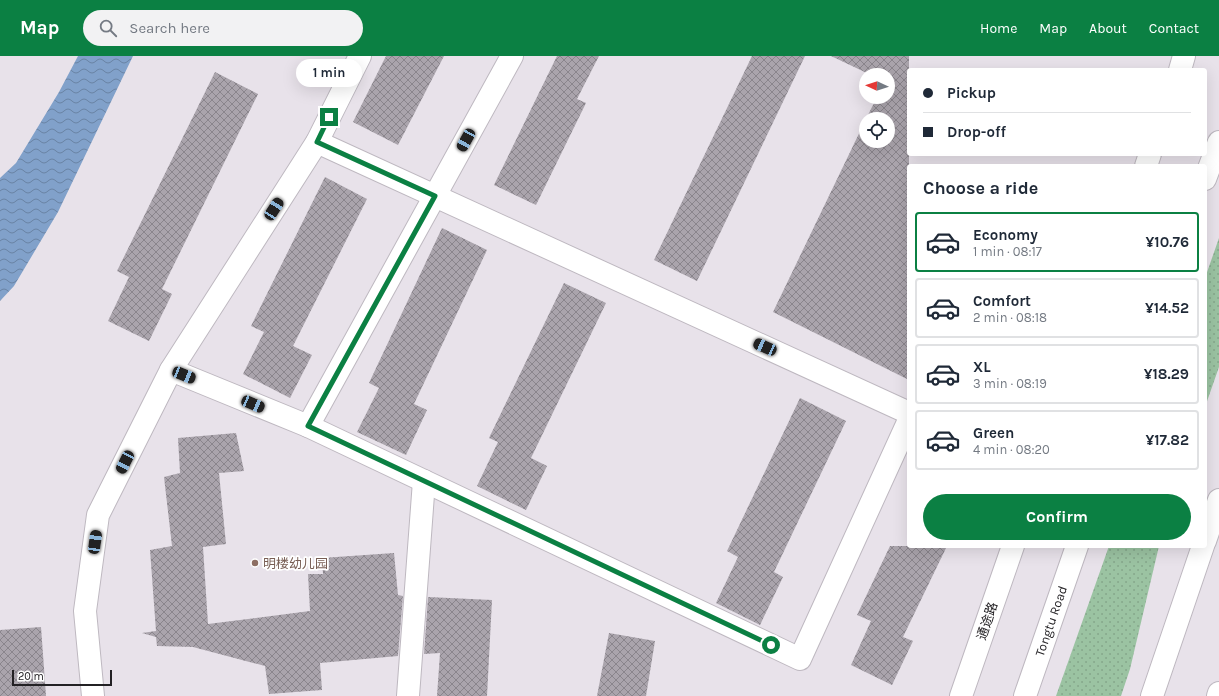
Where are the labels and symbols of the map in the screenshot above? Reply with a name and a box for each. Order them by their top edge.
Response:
callout: 1 min [296,59,362,87]
north arrow [859,68,895,104]
route end [320,108,338,126]
car [455,127,477,153]
car [262,196,286,222]
car [752,337,778,357]
car [171,365,197,385]
car [240,394,266,414]
car [114,449,136,475]
car [87,529,103,555]
place label: 明楼幼儿园 [263,556,328,571]
marker: 明楼幼儿园 [250,558,260,568]
street label: Tongtu Road [1032,584,1070,658]
street label: 通途路 [974,600,1000,642]
route start [762,636,780,654]
scale bar [12,668,112,687]

